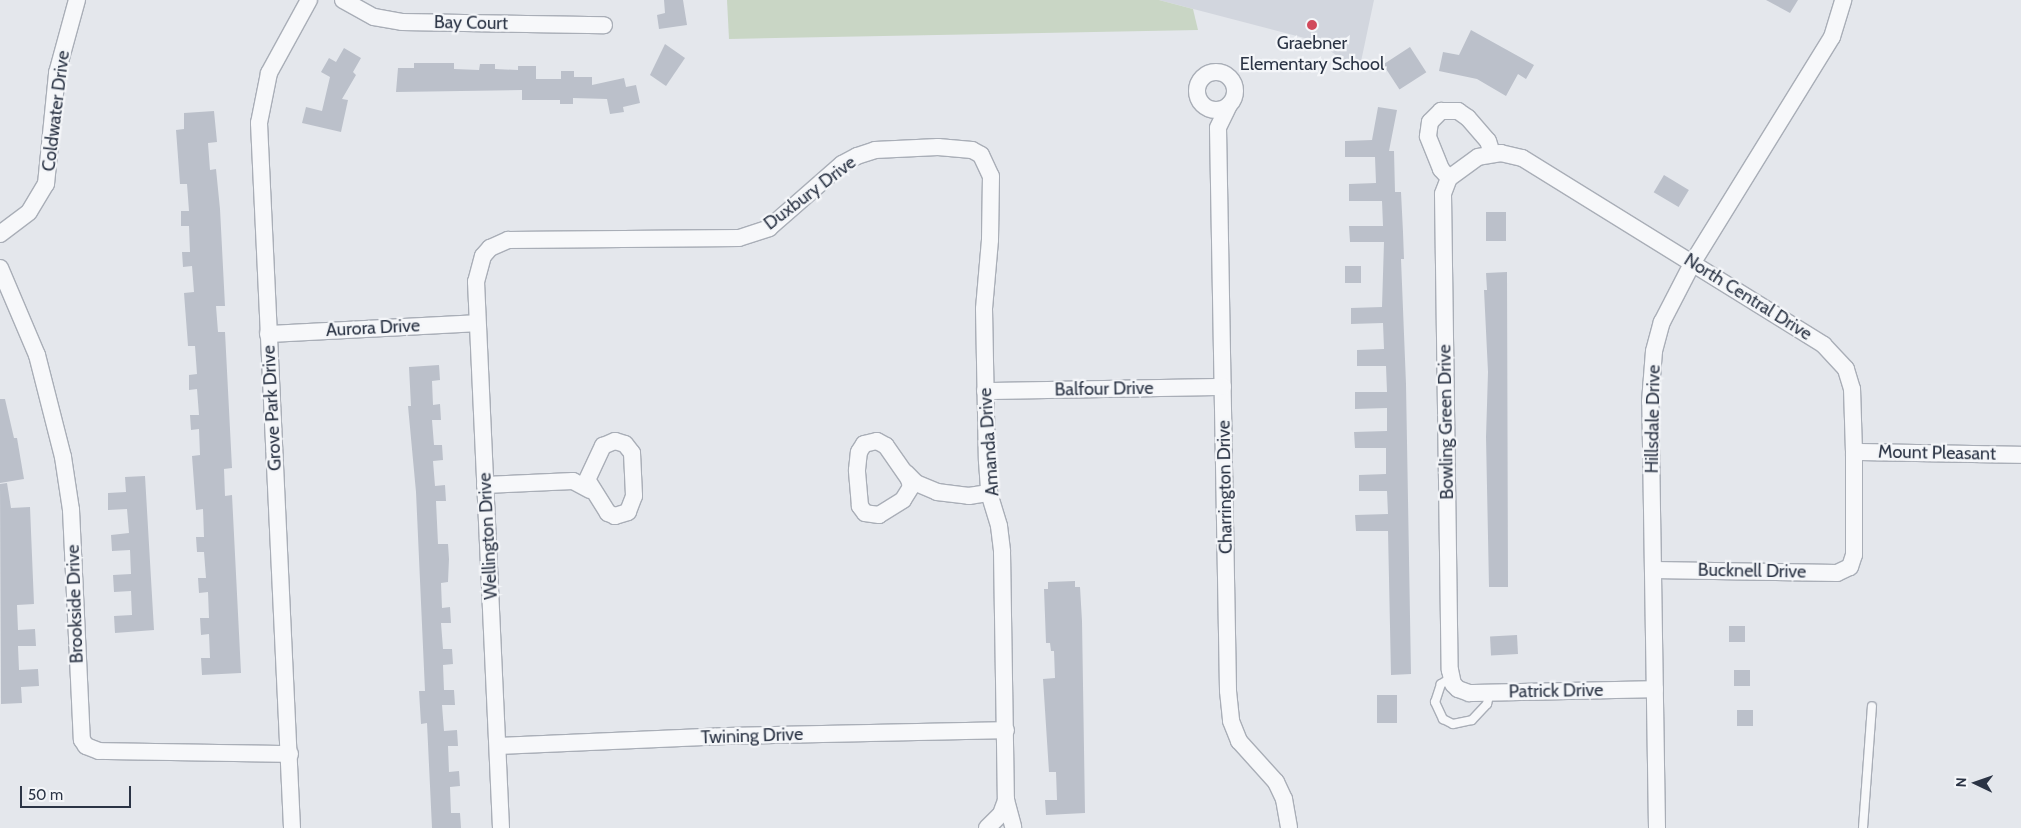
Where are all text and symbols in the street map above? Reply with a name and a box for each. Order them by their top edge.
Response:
street label: Bay Court [434,12,508,34]
marker: Graebner Elementary School [1306,19,1318,31]
place label: Graebner Elementary School [1240,33,1384,76]
street label: Coldwater Drive [38,49,74,173]
street label: Duxbury Drive [760,151,860,235]
street label: North Central Drive [1680,249,1816,345]
street label: Aurora Drive [325,315,421,341]
street label: Bowling Green Drive [1434,344,1458,500]
street label: Grove Park Drive [258,345,286,471]
street label: Hillsdale Drive [1641,364,1665,474]
street label: Balfour Drive [1054,377,1154,401]
street label: Amanda Drive [974,387,1004,497]
street label: Charrington Drive [1213,420,1237,554]
street label: Mount Pleasant [1878,441,1996,465]
street label: Wellington Drive [474,472,502,600]
street label: Brookside Drive [62,544,88,664]
street label: Bucknell Drive [1698,559,1806,583]
street label: Patrick Drive [1508,679,1604,703]
street label: Twining Drive [700,723,804,749]
north arrow [1951,758,2001,808]
scale bar [22,776,134,808]
text: N [1952,777,1970,788]
text: 50 m [28,786,63,804]

